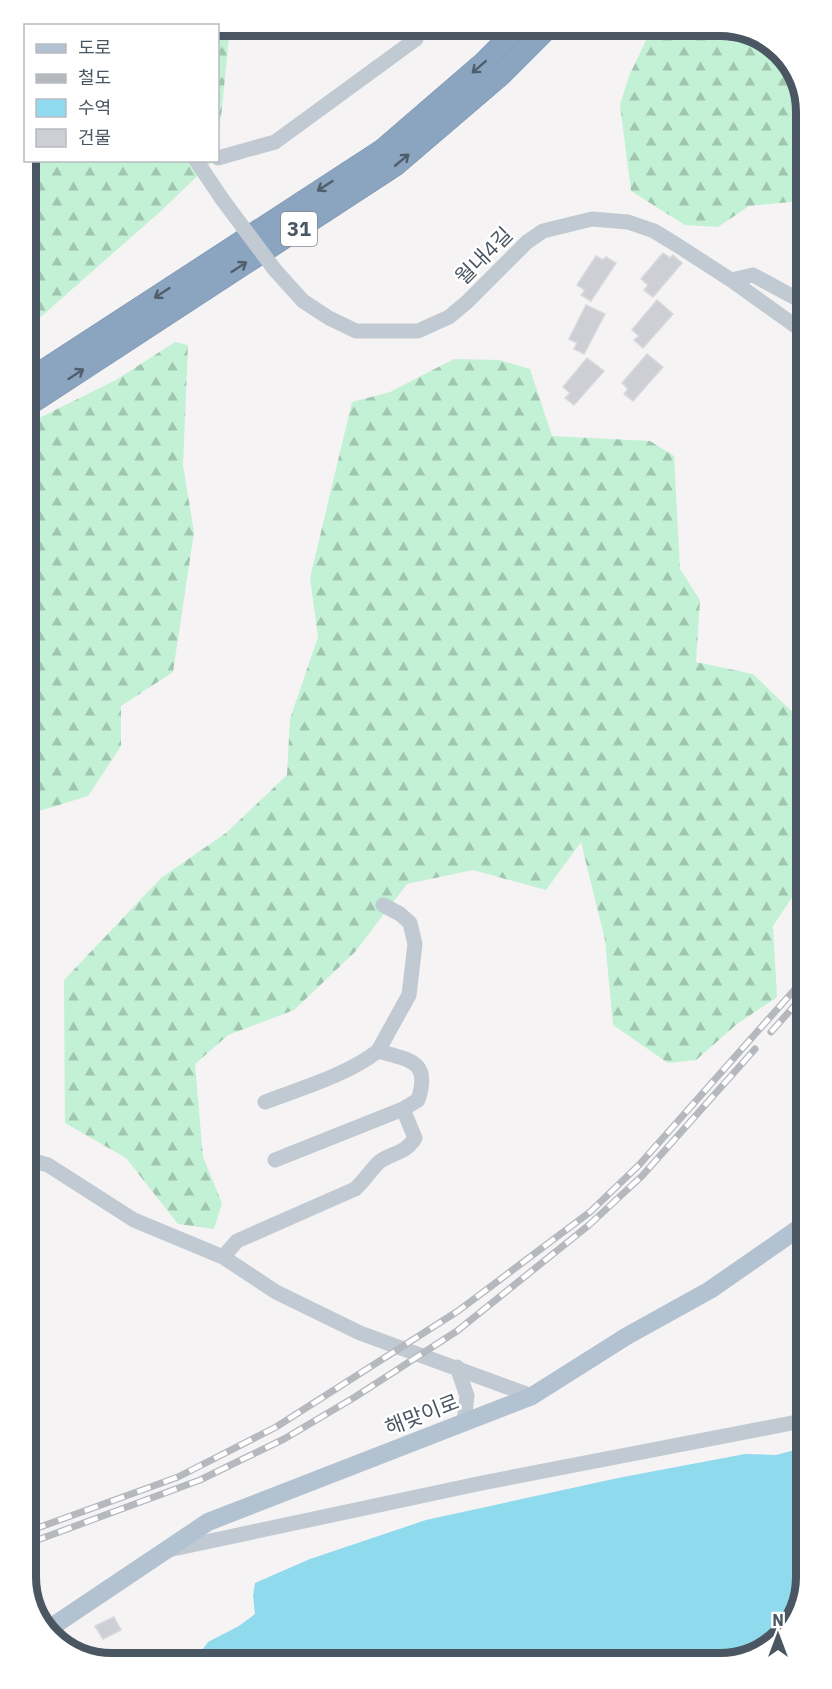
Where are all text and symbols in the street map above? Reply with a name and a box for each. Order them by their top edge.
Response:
legend [24,24,219,162]
text: 도로 [78,36,111,59]
one-way arrow [471,59,487,73]
text: 철도 [78,66,111,89]
text: 수역 [78,96,111,119]
text: 건물 [78,126,111,149]
one-way arrow [394,153,409,167]
one-way arrow [317,181,334,193]
road number: 31 [281,212,317,246]
street label: 월내4길 [448,220,518,290]
one-way arrow [230,261,247,273]
one-way arrow [154,287,171,299]
one-way arrow [67,368,84,380]
street label: 해맞이로 [381,1387,463,1441]
north arrow [748,1605,808,1665]
text: N [772,1610,784,1630]

